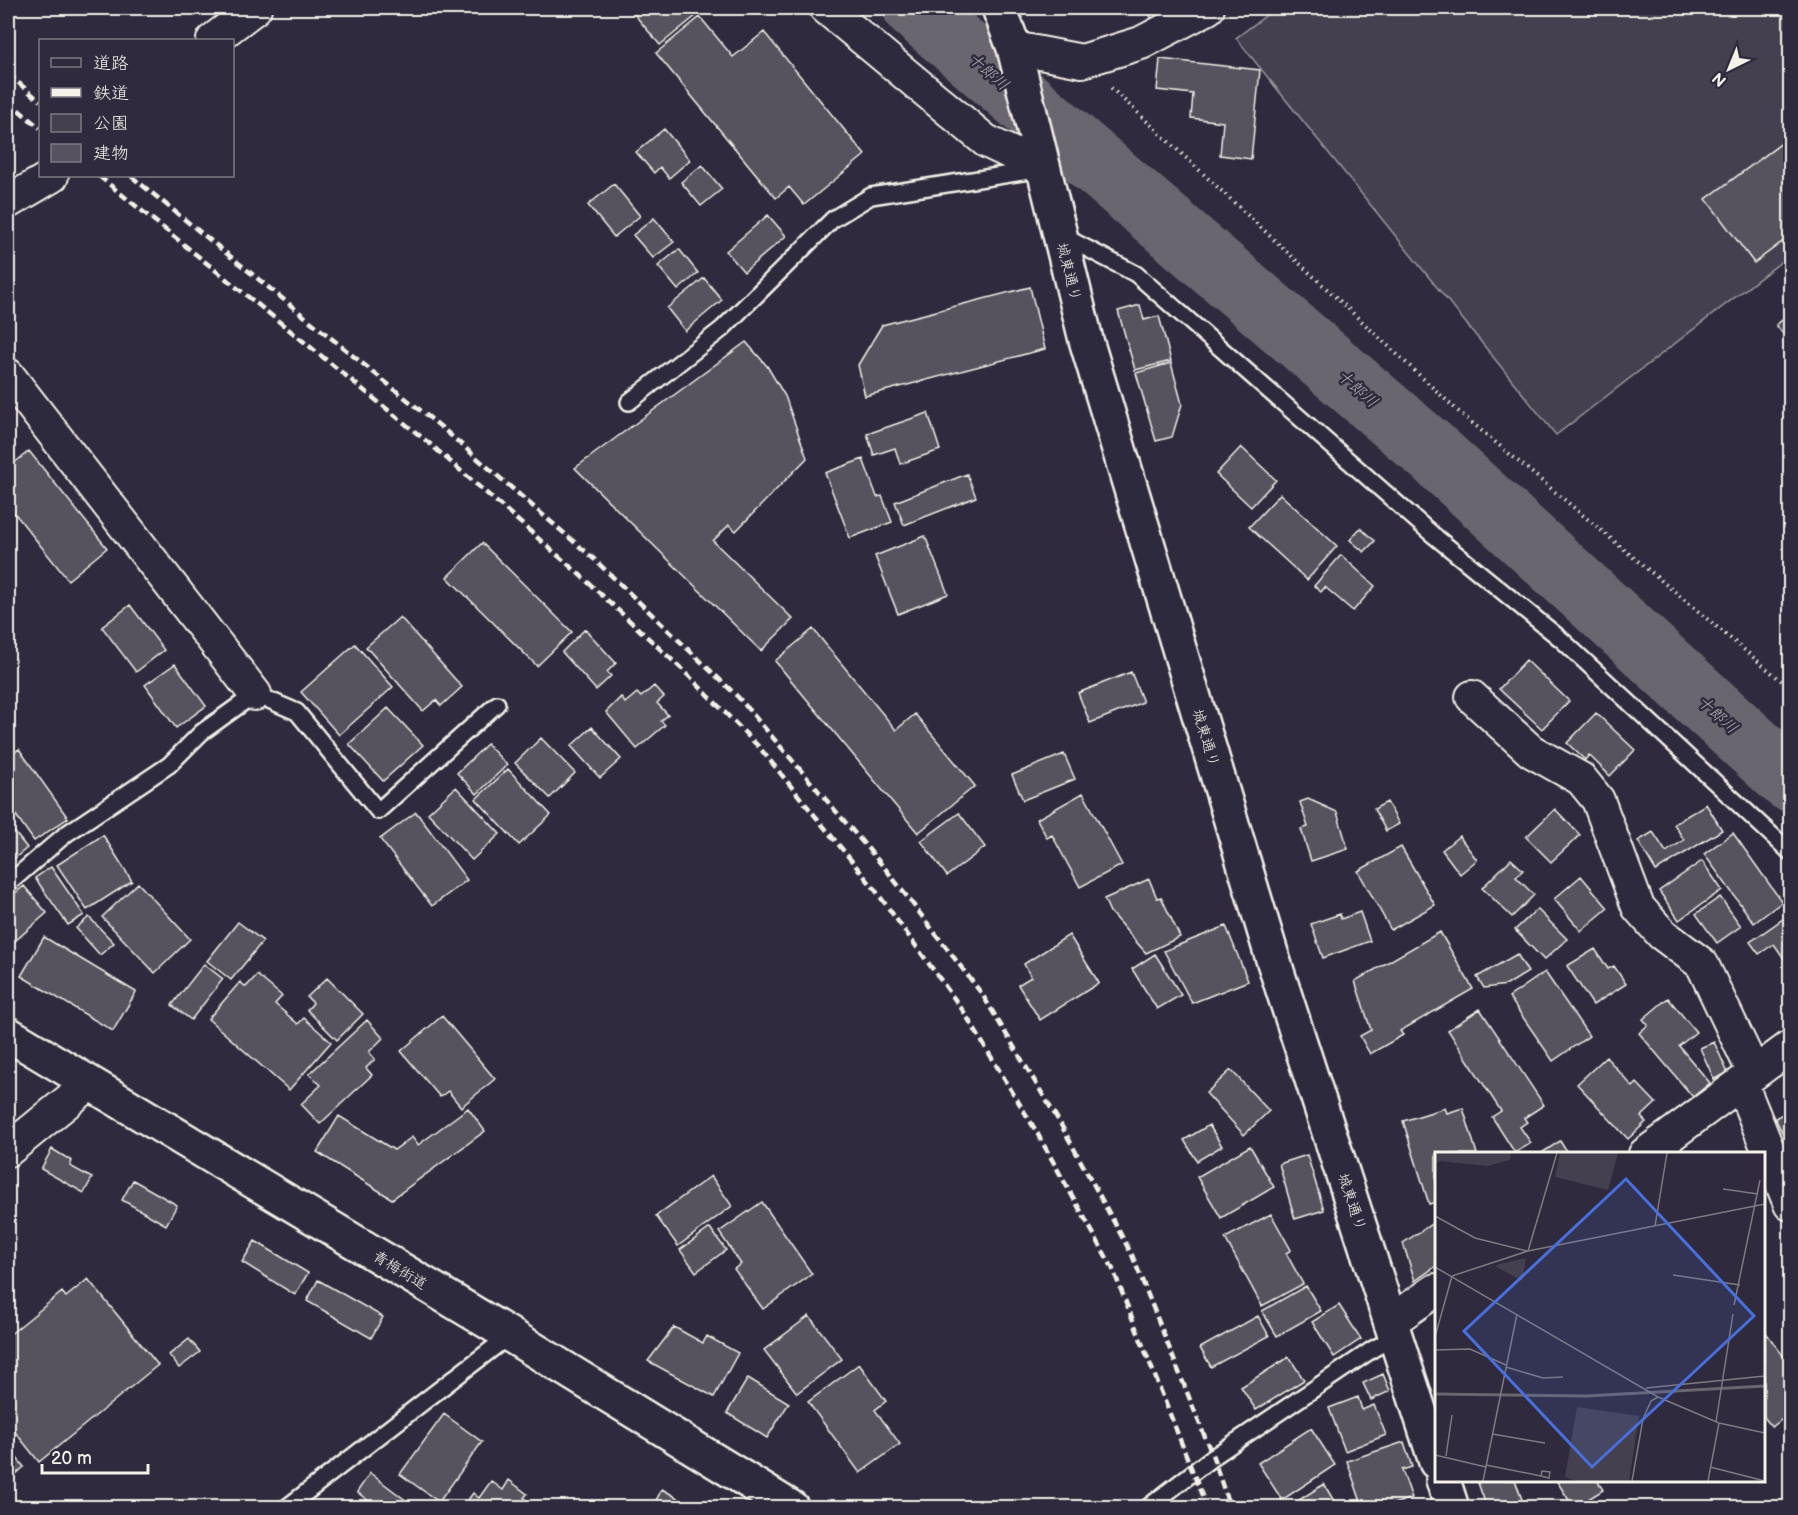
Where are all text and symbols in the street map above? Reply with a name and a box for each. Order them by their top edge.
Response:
legend [39,39,234,177]
north arrow [1699,39,1759,99]
water label: 十郎川 [964,49,1012,95]
text: 道路 [93,53,129,74]
text: N [1709,68,1731,90]
text: 鉄道 [93,83,129,104]
text: 公園 [93,113,129,134]
text: 建物 [93,143,129,164]
street label: 城東通り [1052,241,1085,304]
water label: 十郎川 [1333,366,1381,412]
water label: 十郎川 [1693,692,1741,738]
street label: 城東通り [1188,707,1223,770]
inset map [1435,1152,1765,1482]
street label: 城東通り [1333,1171,1370,1234]
street label: 青梅街道 [369,1247,430,1294]
scale bar [42,1437,148,1475]
text: 20 m [51,1448,92,1469]

